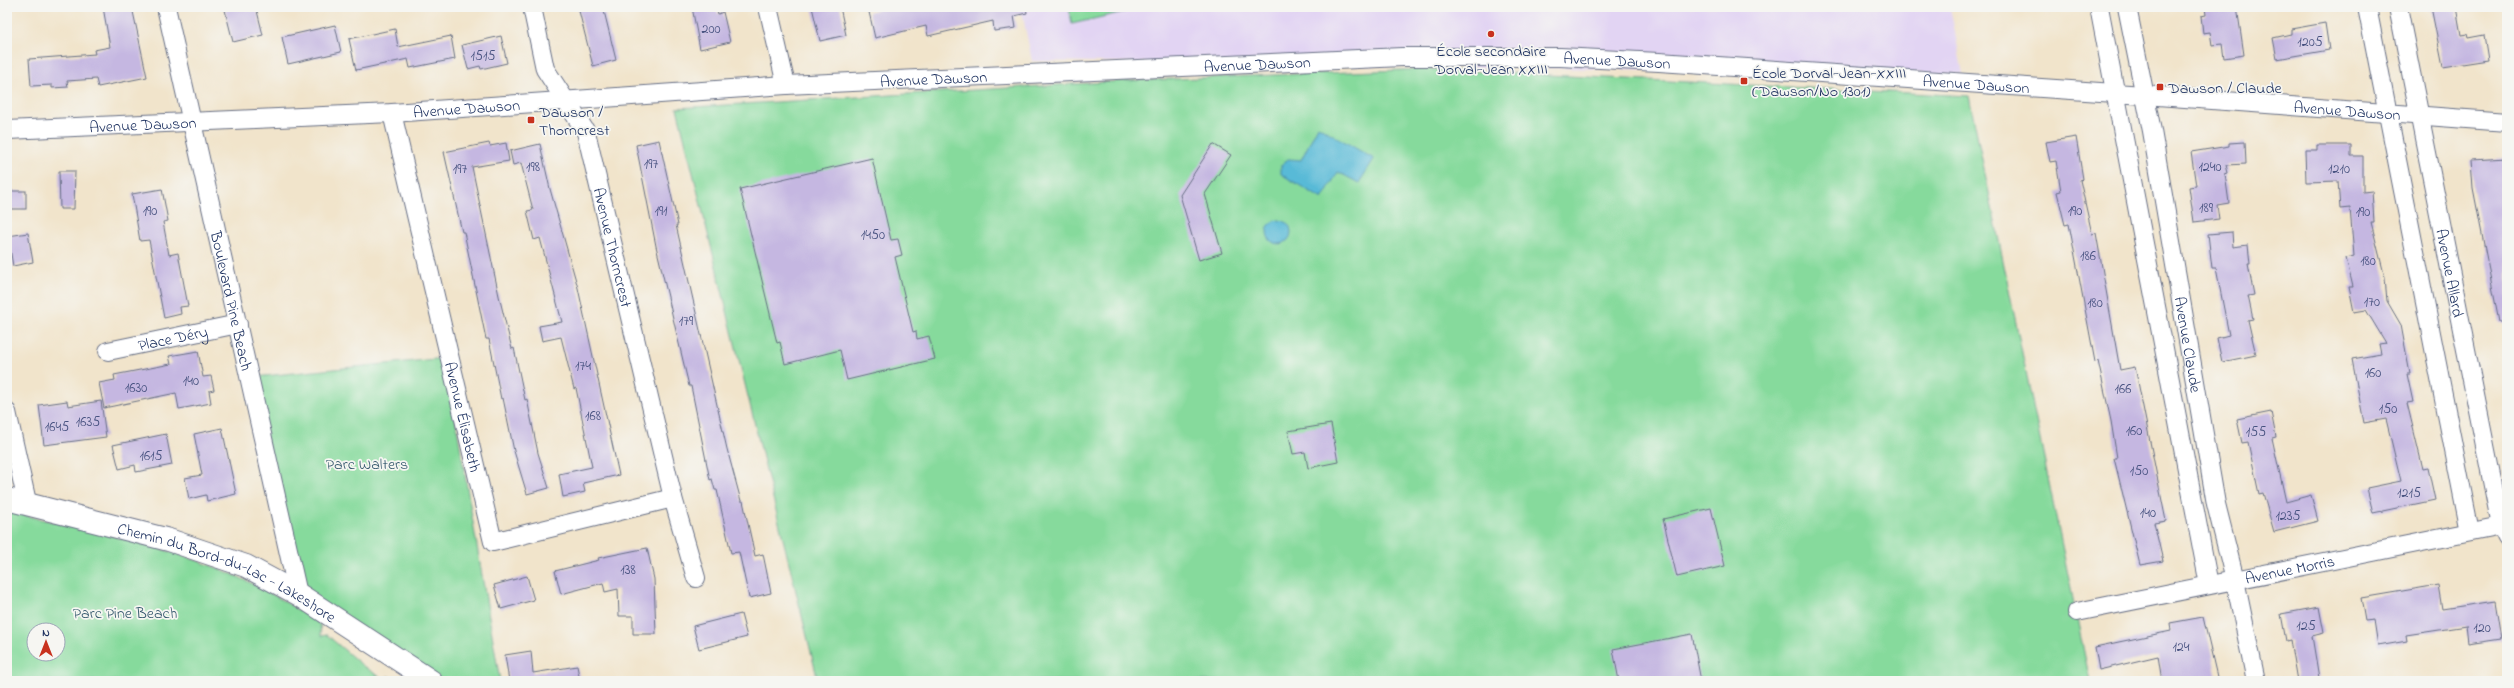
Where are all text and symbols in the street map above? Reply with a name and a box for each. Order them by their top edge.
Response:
house number: 200 [701,19,721,40]
marker: École secondaire Dorval-Jean XXIII [1486,29,1496,39]
house number: 1205 [2297,32,2323,53]
place label: École secondaire Dorval-Jean XXIII [1433,40,1548,82]
house number: 1515 [471,46,495,67]
street label: Avenue Dawson [1563,47,1671,77]
street label: Avenue Dawson [1203,51,1311,80]
place label: École Dorval-Jean-XXIII (Dawson/No 1301) [1752,62,1906,104]
street label: Avenue Dawson [880,66,988,95]
street label: Avenue Dawson [1922,70,2030,101]
marker: École Dorval-Jean-XXIII (Dawson/No 1301) [1739,76,1749,86]
place label: Dawson / Claude [2167,77,2282,101]
marker: Dawson / Claude [2155,82,2165,92]
street label: Avenue Dawson [412,94,521,125]
street label: Avenue Dawson [2293,96,2401,128]
place label: Dawson / Thorncrest [538,101,610,143]
street label: Avenue Dawson [89,112,197,140]
marker: Dawson / Thorncrest [526,115,536,125]
house number: 197 [644,154,658,175]
house number: 198 [526,157,540,178]
house number: 1240 [2198,157,2222,178]
house number: 197 [453,159,467,180]
house number: 1210 [2328,159,2350,180]
street label: Avenue Thorncrest [586,185,637,311]
house number: 189 [2199,198,2214,219]
house number: 190 [143,201,157,222]
house number: 191 [654,201,668,222]
house number: 190 [2068,201,2082,222]
house number: 190 [2356,202,2370,223]
house number: 1450 [861,225,885,246]
street label: Avenue Allard [2428,227,2469,320]
street label: Boulevard Pine Beach [203,228,257,373]
house number: 186 [2080,246,2096,267]
house number: 180 [2360,251,2376,272]
house number: 170 [2364,292,2380,313]
house number: 180 [2087,293,2103,314]
street label: Avenue Claude [2167,295,2207,396]
house number: 179 [679,311,694,332]
street label: Place Déry [136,321,210,358]
house number: 174 [575,356,591,377]
street label: Avenue Élisabeth [437,360,486,475]
house number: 160 [2365,363,2381,384]
house number: 140 [183,371,199,392]
house number: 1630 [125,378,147,399]
house number: 166 [2115,379,2131,400]
house number: 150 [2379,399,2397,420]
house number: 168 [585,406,601,427]
house number: 1635 [76,412,100,433]
house number: 1645 [45,417,69,438]
house number: 160 [2126,421,2142,442]
house number: 155 [2246,422,2266,443]
house number: 1615 [139,446,163,467]
park label: Parc Walters [326,453,408,477]
house number: 150 [2130,461,2148,482]
house number: 1215 [2397,483,2421,504]
house number: 140 [2140,503,2156,524]
house number: 1235 [2275,506,2301,527]
street label: Chemin du Bord-du-Lac - Lakeshore [115,517,341,630]
street label: Avenue Morris [2243,550,2337,592]
house number: 138 [620,560,636,581]
park label: Parc Pine Beach [73,602,177,626]
house number: 125 [2296,616,2316,637]
house number: 120 [2473,618,2491,639]
north arrow [26,622,66,662]
text: N [42,625,50,641]
house number: 124 [2172,637,2190,658]

